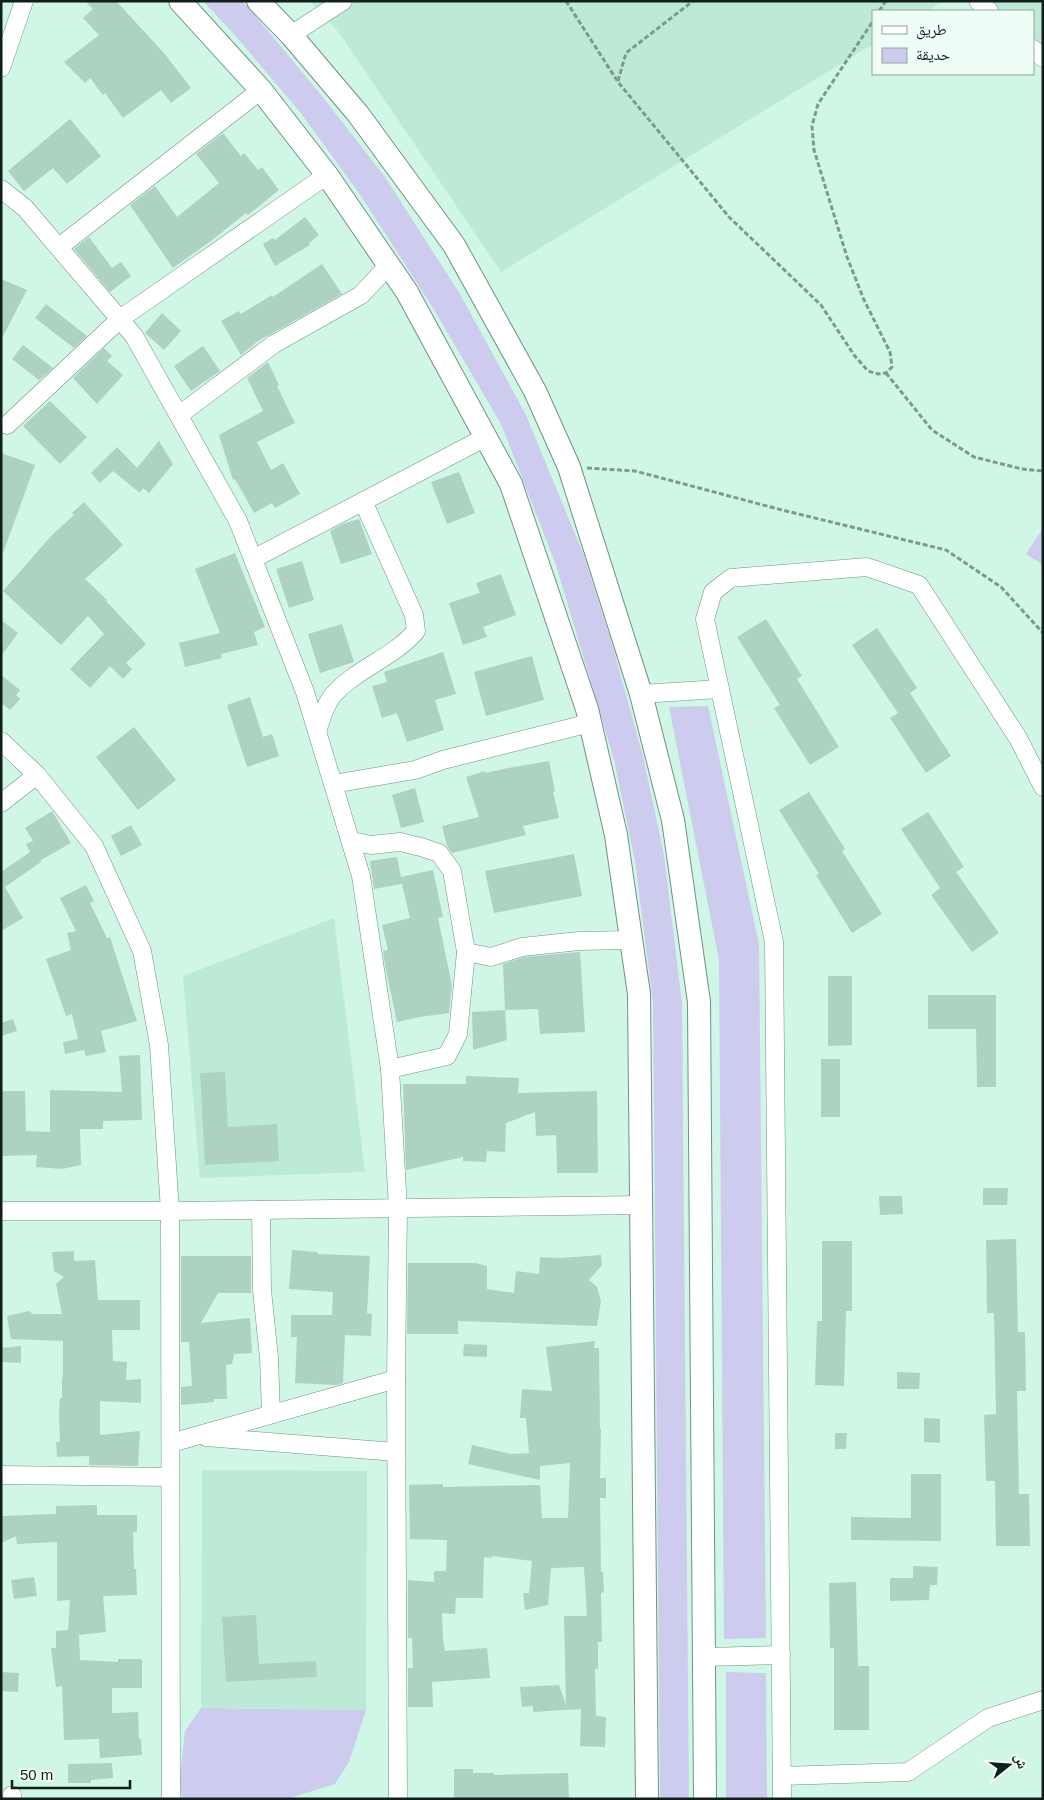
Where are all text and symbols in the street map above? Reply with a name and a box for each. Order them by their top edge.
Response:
legend [872,10,1034,75]
text: طريق [916,21,947,40]
text: حديقة [916,46,951,63]
north arrow [984,1740,1034,1790]
text: ش [1011,1752,1031,1771]
scale bar [12,1758,130,1790]
text: 50 m [20,1766,53,1783]

